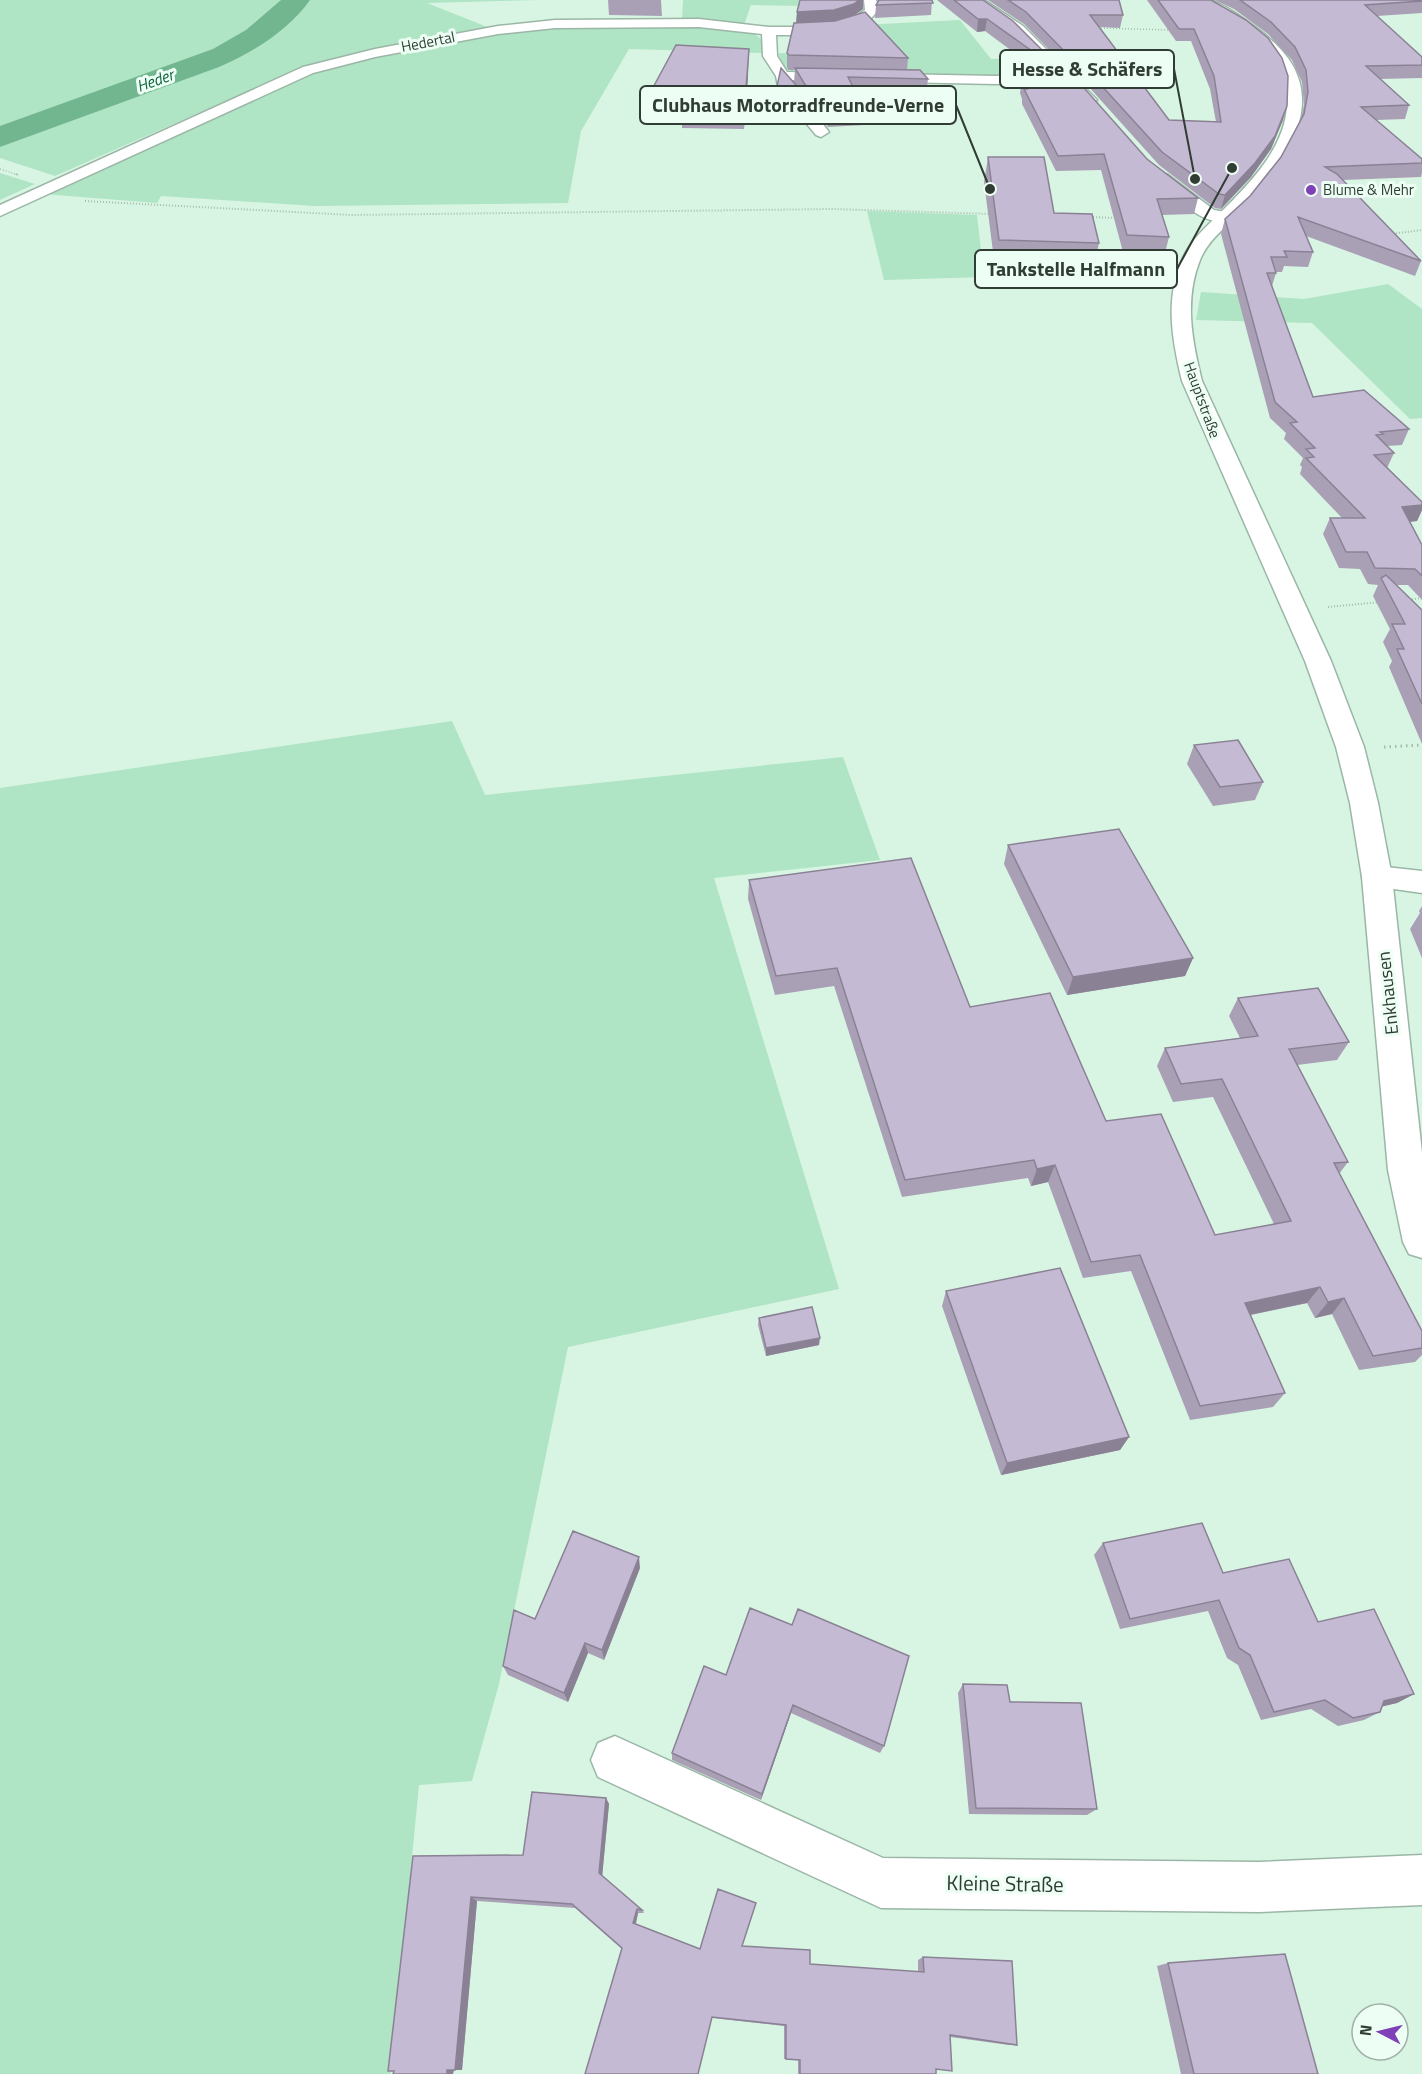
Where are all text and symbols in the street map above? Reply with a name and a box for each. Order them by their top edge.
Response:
street label: Hedertal [399,25,457,58]
callout: Hesse & Schäfers [1000,50,1174,88]
text: Hesse & Schäfers [1012,53,1162,84]
water label: Heder [133,62,179,98]
callout: Clubhaus Motorradfreunde-Verne [640,86,956,124]
text: Clubhaus Motorradfreunde-Verne [652,89,944,120]
place label: Blume & Mehr [1323,178,1414,201]
marker: Blume & Mehr [1304,183,1318,197]
callout: Tankstelle Halfmann [975,250,1177,288]
text: Tankstelle Halfmann [987,253,1165,284]
street label: Hauptstraße [1178,358,1227,441]
street label: Enkhausen [1370,950,1405,1036]
street label: Kleine Straße [946,1866,1064,1900]
north arrow [1350,2002,1410,2062]
text: N [1353,2023,1378,2037]

